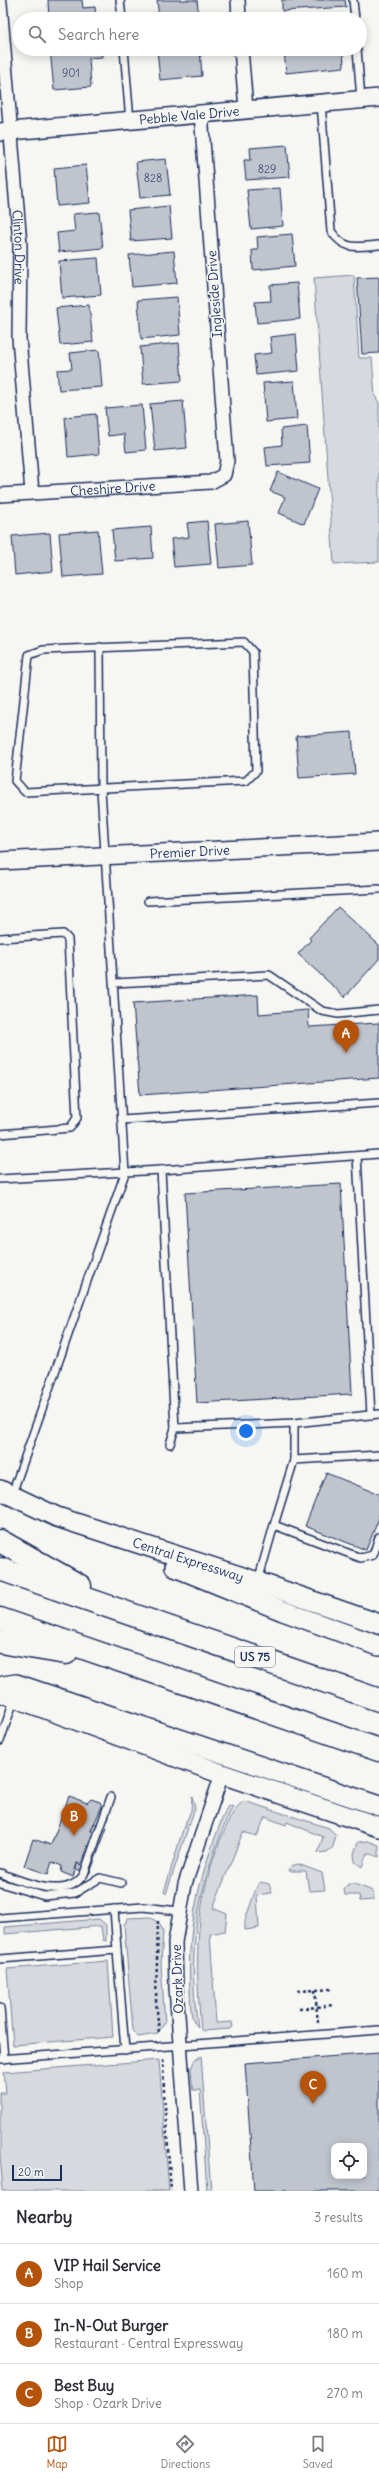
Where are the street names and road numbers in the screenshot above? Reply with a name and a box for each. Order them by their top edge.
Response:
street label: Pebble Vale Drive [138,103,240,128]
street label: Clinton Drive [8,209,28,285]
street label: Ingleside Drive [203,250,226,338]
street label: Cheshire Drive [70,477,156,500]
street label: Premier Drive [149,841,230,862]
street label: Central Expressway [130,1534,246,1586]
road number: US 75 [235,1647,275,1667]
street label: Ozark Drive [168,1944,187,2014]

